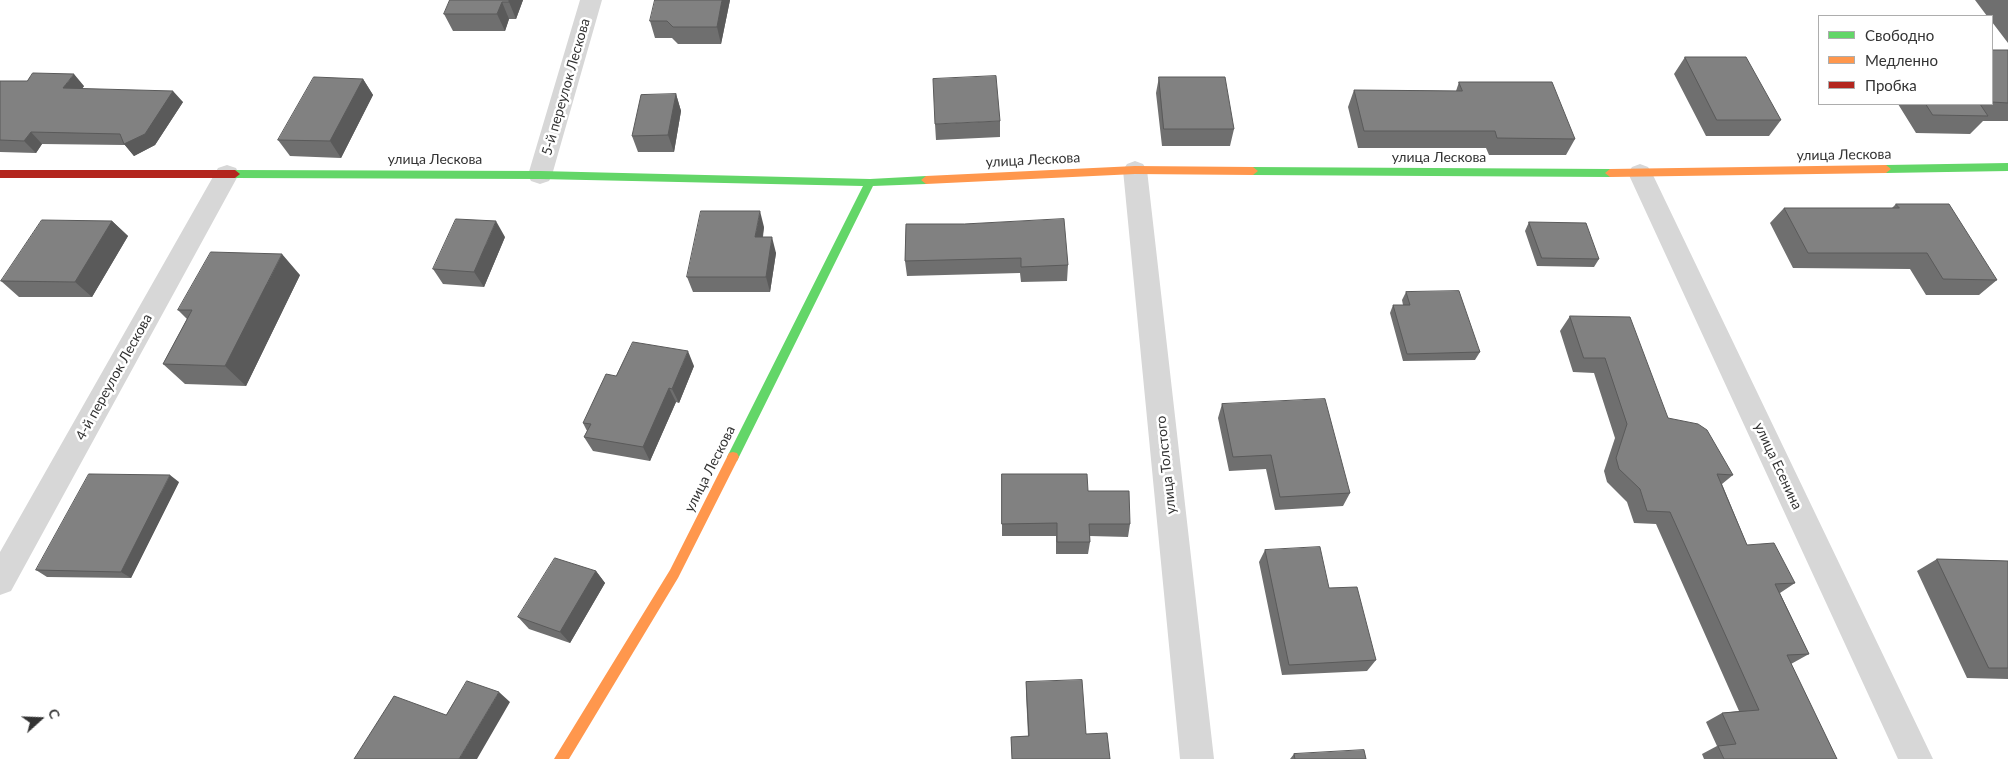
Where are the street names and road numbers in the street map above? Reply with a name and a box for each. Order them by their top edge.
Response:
street label: 5-й переулок Лескова [538,17,594,157]
street label: улица Лескова [1797,146,1891,164]
street label: улица Лескова [985,149,1081,171]
street label: улица Лескова [1392,149,1486,165]
street label: улица Лескова [388,151,482,167]
street label: 4-й переулок Лескова [72,311,156,443]
street label: улица Толстого [1152,415,1180,515]
street label: улица Есенина [1750,420,1806,512]
street label: улица Лескова [681,423,739,515]

